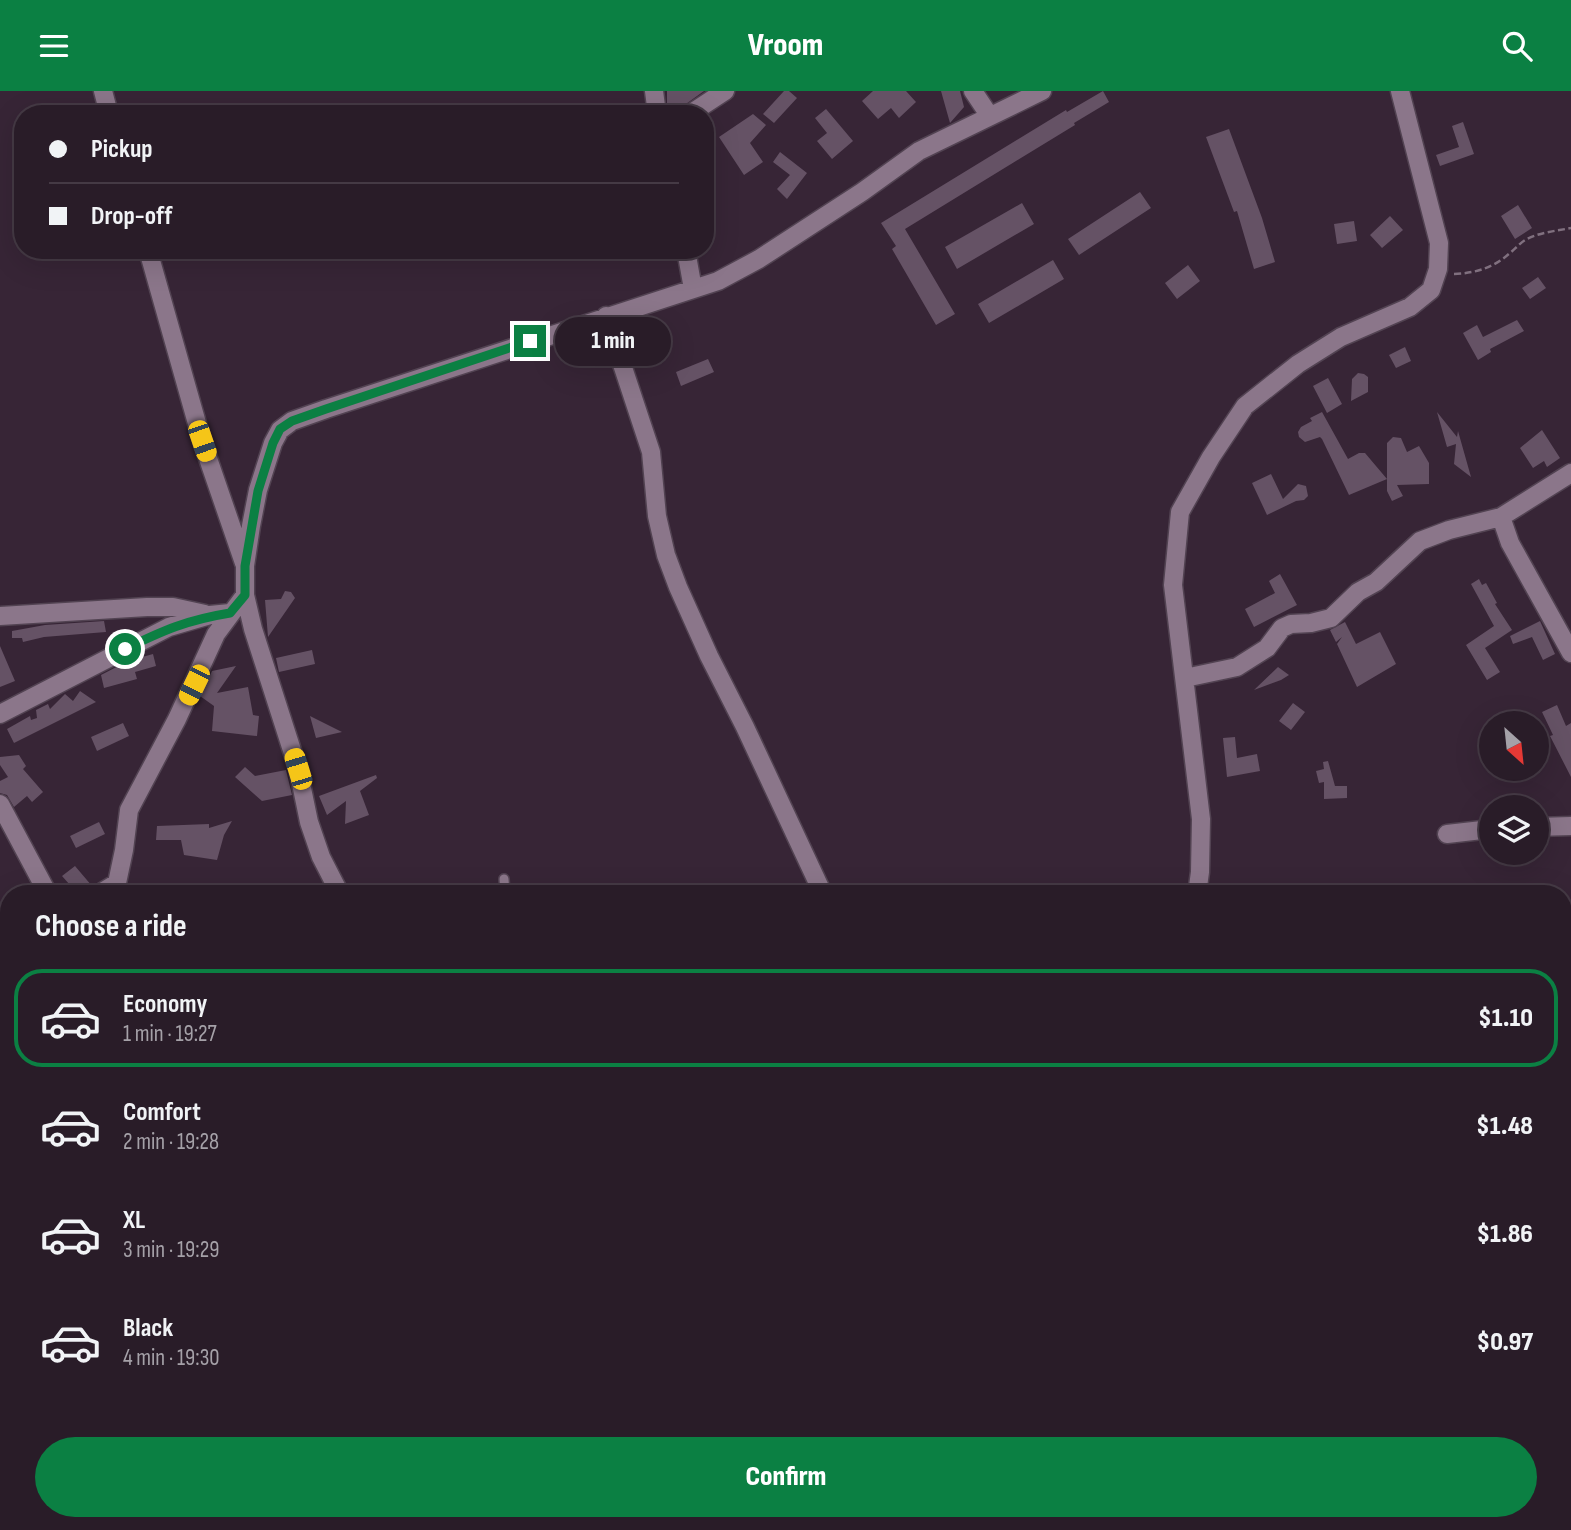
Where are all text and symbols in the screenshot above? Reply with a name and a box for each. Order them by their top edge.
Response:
text: Vroom [748,26,823,65]
icon: menu [35,27,73,65]
icon: search [1498,27,1536,65]
text: Pickup [91,134,153,165]
text: Drop-off [91,201,172,232]
callout: 1 min [554,317,670,365]
route end [514,325,546,357]
text: 1 min [591,327,635,355]
car [186,418,219,464]
route start [109,633,141,665]
car [176,662,213,708]
north arrow [1479,711,1549,781]
map controls [1479,711,1549,865]
car [282,746,315,792]
button: layers [1479,795,1549,865]
text: Choose a ride [35,907,187,946]
icon: car [39,987,102,1050]
text: Economy [123,989,207,1020]
text: $1.10 [1478,1003,1533,1034]
text: 1 min · 19:27 [123,1020,217,1048]
icon: car [39,1095,102,1158]
text: Comfort [123,1097,201,1128]
text: $1.48 [1476,1111,1533,1142]
text: 2 min · 19:28 [123,1128,219,1156]
icon: car [39,1203,102,1266]
text: XL [123,1205,145,1236]
text: $1.86 [1477,1219,1533,1250]
text: 3 min · 19:29 [123,1236,219,1264]
icon: car [39,1311,102,1374]
text: Black [123,1313,173,1344]
text: $0.97 [1477,1327,1533,1358]
text: 4 min · 19:30 [123,1344,220,1372]
button: Confirm [35,1437,1537,1517]

